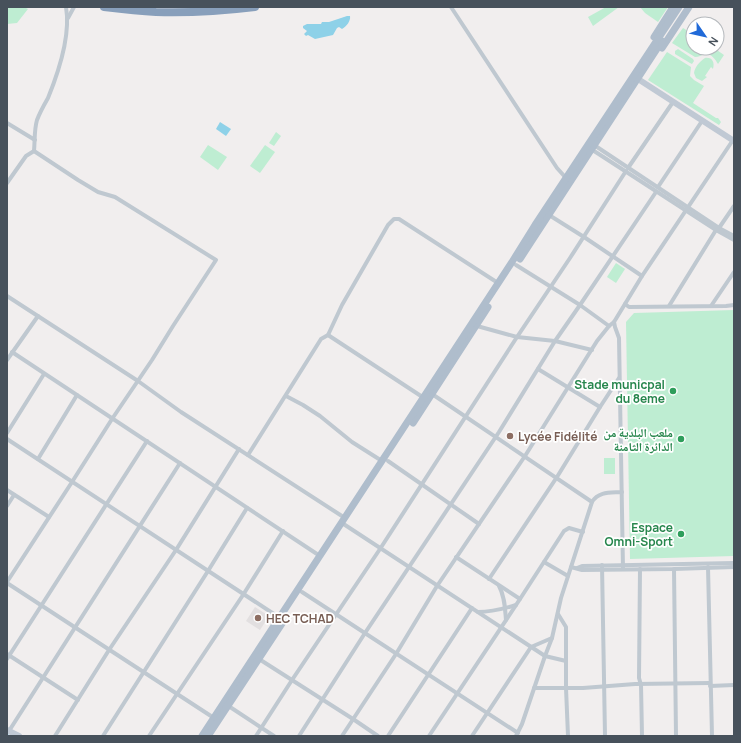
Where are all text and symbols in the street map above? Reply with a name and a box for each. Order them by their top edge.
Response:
north arrow [685,16,725,56]
text: N [705,34,722,49]
place label: Stade municpal du 8eme [574,376,665,407]
marker: Stade municpal du 8eme [668,386,678,396]
place label: ملعب البلدية من الدائرة الثامنة [604,424,673,455]
place label: Lycée Fidélité [518,428,597,445]
marker: Lycée Fidélité [505,431,515,441]
marker: ملعب البلدية من الدائرة الثامنة [676,434,686,444]
place label: Espace Omni-Sport [605,519,673,550]
marker: Espace Omni-Sport [676,529,686,539]
place label: HEC TCHAD [266,610,334,627]
marker: HEC TCHAD [253,613,263,623]

